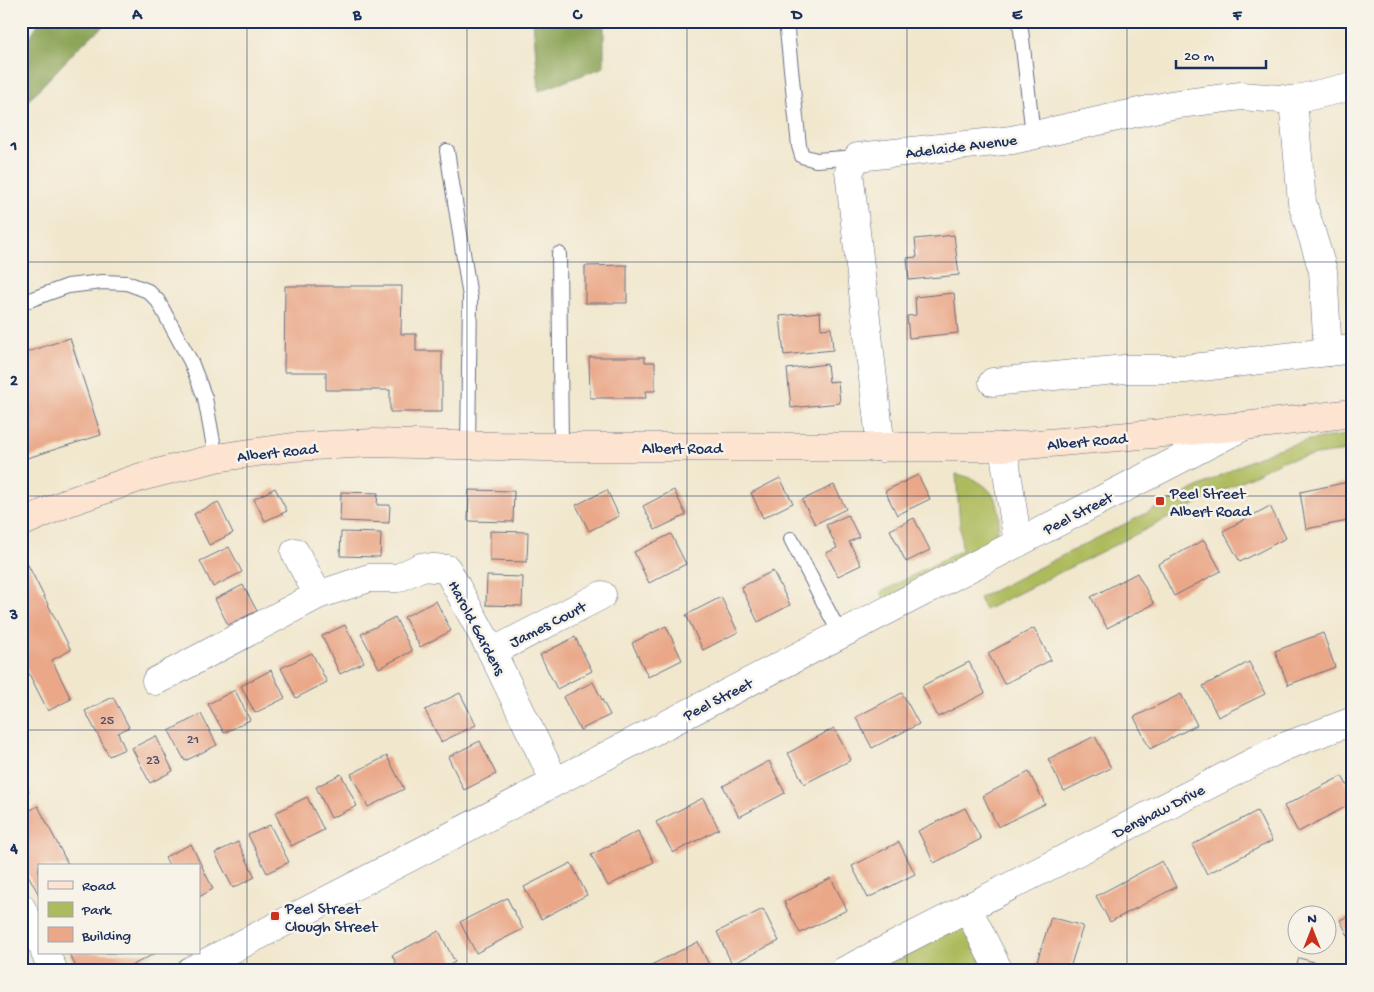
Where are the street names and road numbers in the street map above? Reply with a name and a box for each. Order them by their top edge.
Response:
street label: Adelaide Avenue [904,132,1019,165]
street label: Albert Road [1046,430,1130,456]
street label: Albert Road [236,441,320,468]
street label: Albert Road [642,441,724,460]
street label: Peel Street [1040,489,1118,541]
street label: Harold Gardens [442,578,508,680]
street label: James Court [507,598,591,654]
street label: Peel Street [680,675,758,727]
street label: Denshaw Drive [1110,781,1209,845]

